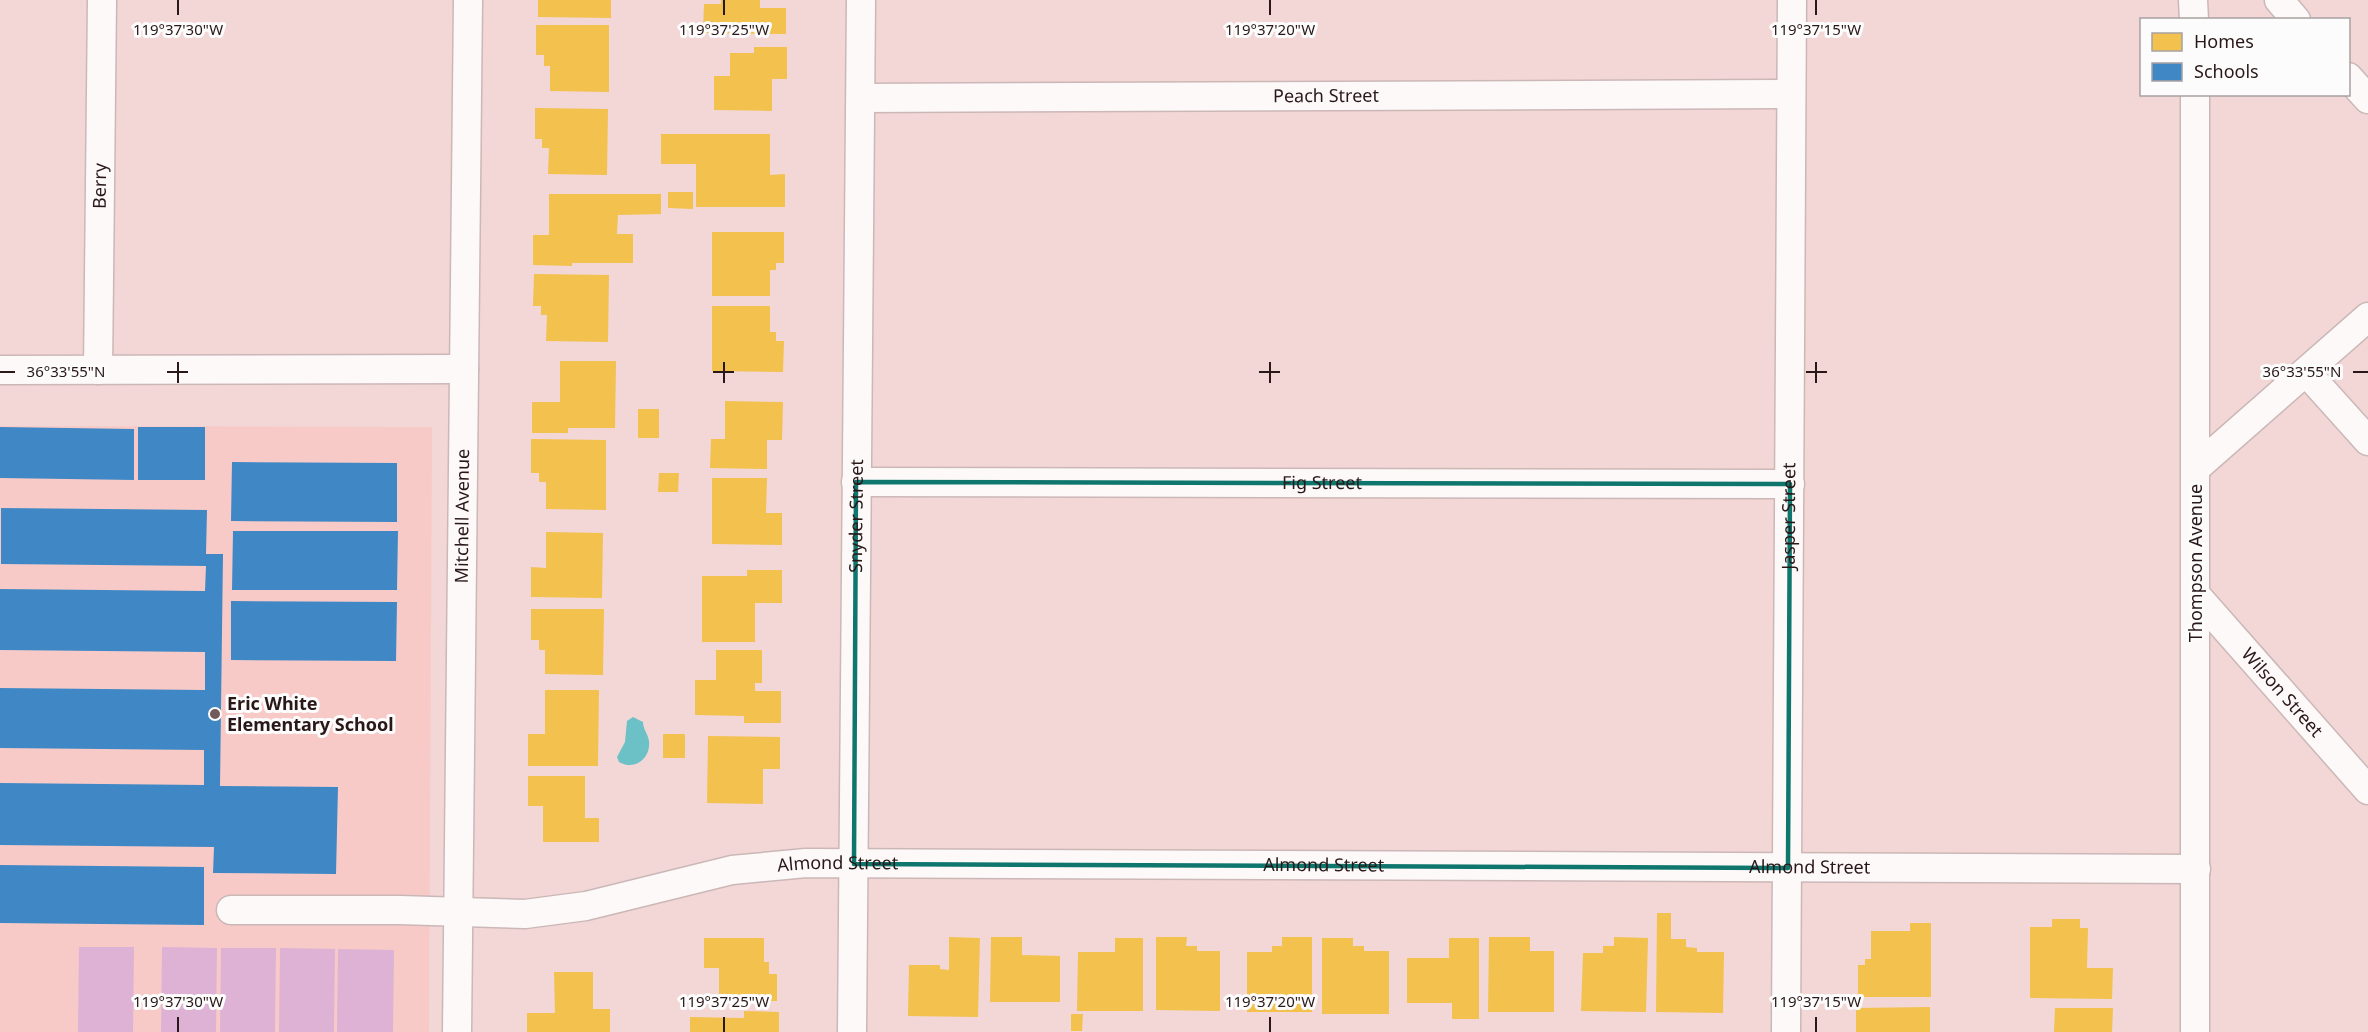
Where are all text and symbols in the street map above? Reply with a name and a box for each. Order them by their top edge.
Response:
legend [2140,18,2350,96]
text: 119°37'30"W [133,19,223,39]
text: 119°37'25"W [679,19,769,39]
text: 119°37'20"W [1225,19,1315,39]
text: 119°37'15"W [1771,19,1861,39]
text: Homes [2194,29,2254,53]
text: Schools [2194,59,2259,83]
street label: Peach Street [1273,83,1379,107]
street label: Berry [87,162,111,209]
text: 36°33'55"N [27,361,105,381]
text: 36°33'55"N [2263,361,2341,381]
street label: Mitchell Avenue [449,449,474,583]
street label: Snyder Street [843,458,868,573]
street label: Jasper Street [1776,462,1800,572]
street label: Fig Street [1282,470,1363,494]
street label: Thompson Avenue [2183,484,2207,642]
street label: Wilson Street [2237,642,2329,742]
place label: Eric White Elementary School [227,691,394,736]
marker: Eric White Elementary School [208,707,222,721]
street label: Almond Street [776,850,899,877]
street label: Almond Street [1263,852,1385,876]
street label: Almond Street [1749,854,1871,879]
text: 119°37'30"W [133,991,223,1011]
text: 119°37'25"W [679,991,769,1011]
text: 119°37'20"W [1225,991,1315,1011]
text: 119°37'15"W [1771,991,1861,1011]

